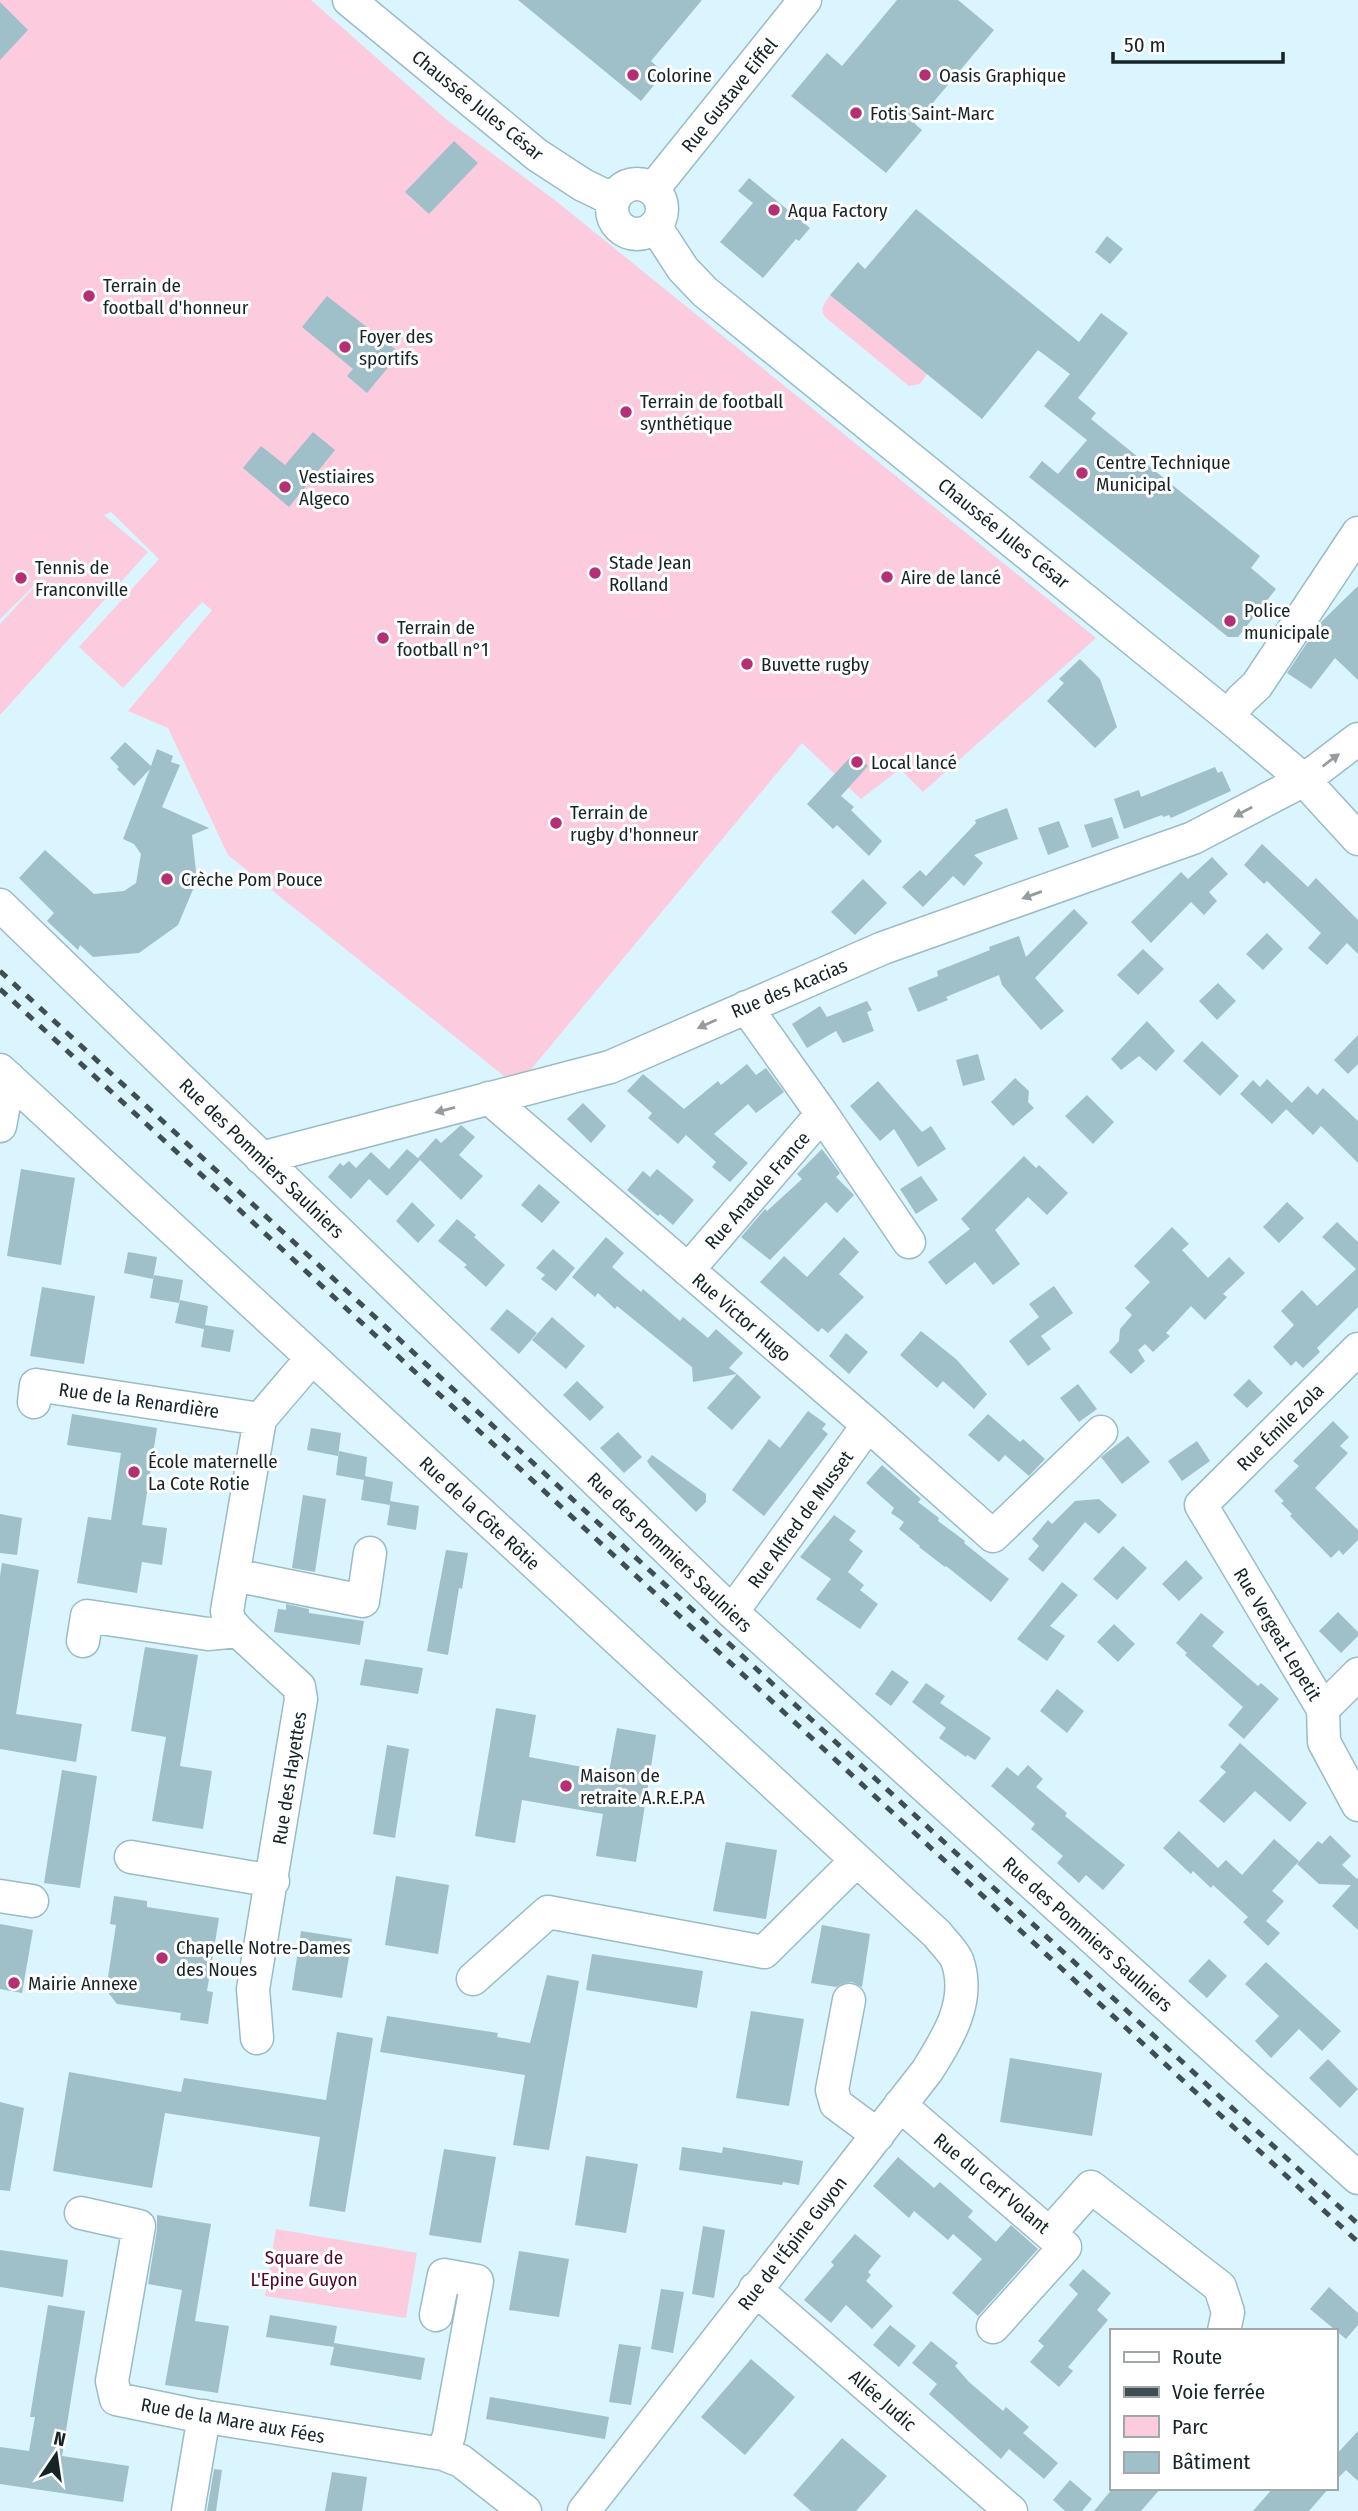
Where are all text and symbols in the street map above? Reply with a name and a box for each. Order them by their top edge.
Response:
scale bar [1113,21,1283,65]
text: 50 m [1124,32,1166,58]
street label: Rue Gustave Eiffel [676,34,782,157]
street label: Chaussée Jules César [407,45,548,166]
place label: Colorine [647,64,712,87]
place label: Oasis Graphique [939,64,1066,87]
marker: Colorine [625,67,641,83]
marker: Oasis Graphique [917,67,933,83]
place label: Fotis Saint-Marc [870,102,994,125]
marker: Fotis Saint-Marc [848,105,864,121]
place label: Aqua Factory [788,199,888,222]
marker: Aqua Factory [766,202,782,218]
place label: Terrain de football d'honneur [103,274,249,319]
marker: Terrain de football d'honneur [81,288,97,304]
place label: Foyer des sportifs [359,325,433,370]
marker: Foyer des sportifs [337,339,353,355]
place label: Terrain de football synthétique [640,390,783,435]
marker: Terrain de football synthétique [618,404,634,420]
place label: Centre Technique Municipal [1096,451,1230,496]
place label: Vestiaires Algeco [299,465,374,510]
marker: Centre Technique Municipal [1074,465,1090,481]
street label: Chaussée Jules César [933,473,1074,594]
marker: Vestiaires Algeco [277,479,293,495]
place label: Stade Jean Rolland [609,551,692,596]
place label: Tennis de Franconville [35,556,128,601]
marker: Stade Jean Rolland [587,565,603,581]
place label: Aire de lancé [901,566,1001,589]
marker: Aire de lancé [879,569,895,585]
marker: Tennis de Franconville [13,570,29,586]
place label: Police municipale [1244,599,1330,644]
marker: Police municipale [1222,613,1238,629]
place label: Terrain de football n°1 [397,616,489,661]
marker: Terrain de football n°1 [375,630,391,646]
place label: Buvette rugby [761,653,870,676]
marker: Buvette rugby [739,656,755,672]
place label: Local lancé [871,751,957,774]
one-way arrow [1322,753,1340,767]
marker: Local lancé [849,754,865,770]
place label: Terrain de rugby d'honneur [570,801,699,846]
one-way arrow [1233,805,1253,817]
marker: Terrain de rugby d'honneur [548,815,564,831]
place label: Crèche Pom Pouce [181,868,323,891]
marker: Crèche Pom Pouce [159,871,175,887]
one-way arrow [1022,890,1043,901]
street label: Rue des Acacias [728,954,851,1023]
one-way arrow [697,1018,717,1030]
street label: Rue des Pommiers Saulniers [174,1074,349,1243]
one-way arrow [434,1105,456,1116]
street label: Rue Anatole France [700,1127,815,1254]
street label: Rue Victor Hugo [687,1268,796,1367]
street label: Rue de la Renardière [57,1378,221,1423]
street label: Rue Émile Zola [1232,1379,1329,1476]
street label: Rue Alfred de Musset [743,1445,858,1592]
place label: École maternelle La Cote Rotie [148,1450,278,1495]
street label: Rue de la Côte Rôtie [415,1452,545,1575]
marker: École maternelle La Cote Rotie [126,1464,142,1480]
street label: Rue des Pommiers Saulniers [582,1468,757,1637]
street label: Rue Vergeat Lepetit [1229,1564,1327,1706]
street label: Rue des Hayettes [268,1710,311,1846]
place label: Maison de retraite A.R.E.P.A [580,1764,705,1809]
marker: Maison de retraite A.R.E.P.A [558,1778,574,1794]
street label: Rue des Pommiers Saulniers [998,1852,1177,2017]
place label: Chapelle Notre-Dames des Noues [176,1936,351,1981]
marker: Chapelle Notre-Dames des Noues [154,1950,170,1966]
place label: Mairie Annexe [28,1972,138,1995]
marker: Mairie Annexe [6,1975,22,1991]
street label: Rue du Cerf Volant [929,2128,1055,2239]
street label: Rue de l'Épine Guyon [733,2172,852,2315]
park label: Square de L'Epine Guyon [250,2246,358,2291]
legend [1110,2329,1337,2490]
text: Route [1172,2344,1222,2370]
street label: Allée Judic [844,2365,921,2436]
text: Voie ferrée [1172,2379,1265,2405]
street label: Rue de la Mare aux Fées [139,2393,327,2448]
text: Parc [1172,2414,1208,2440]
north arrow [21,2420,91,2490]
text: N [52,2426,68,2451]
text: Bâtiment [1172,2449,1251,2475]

